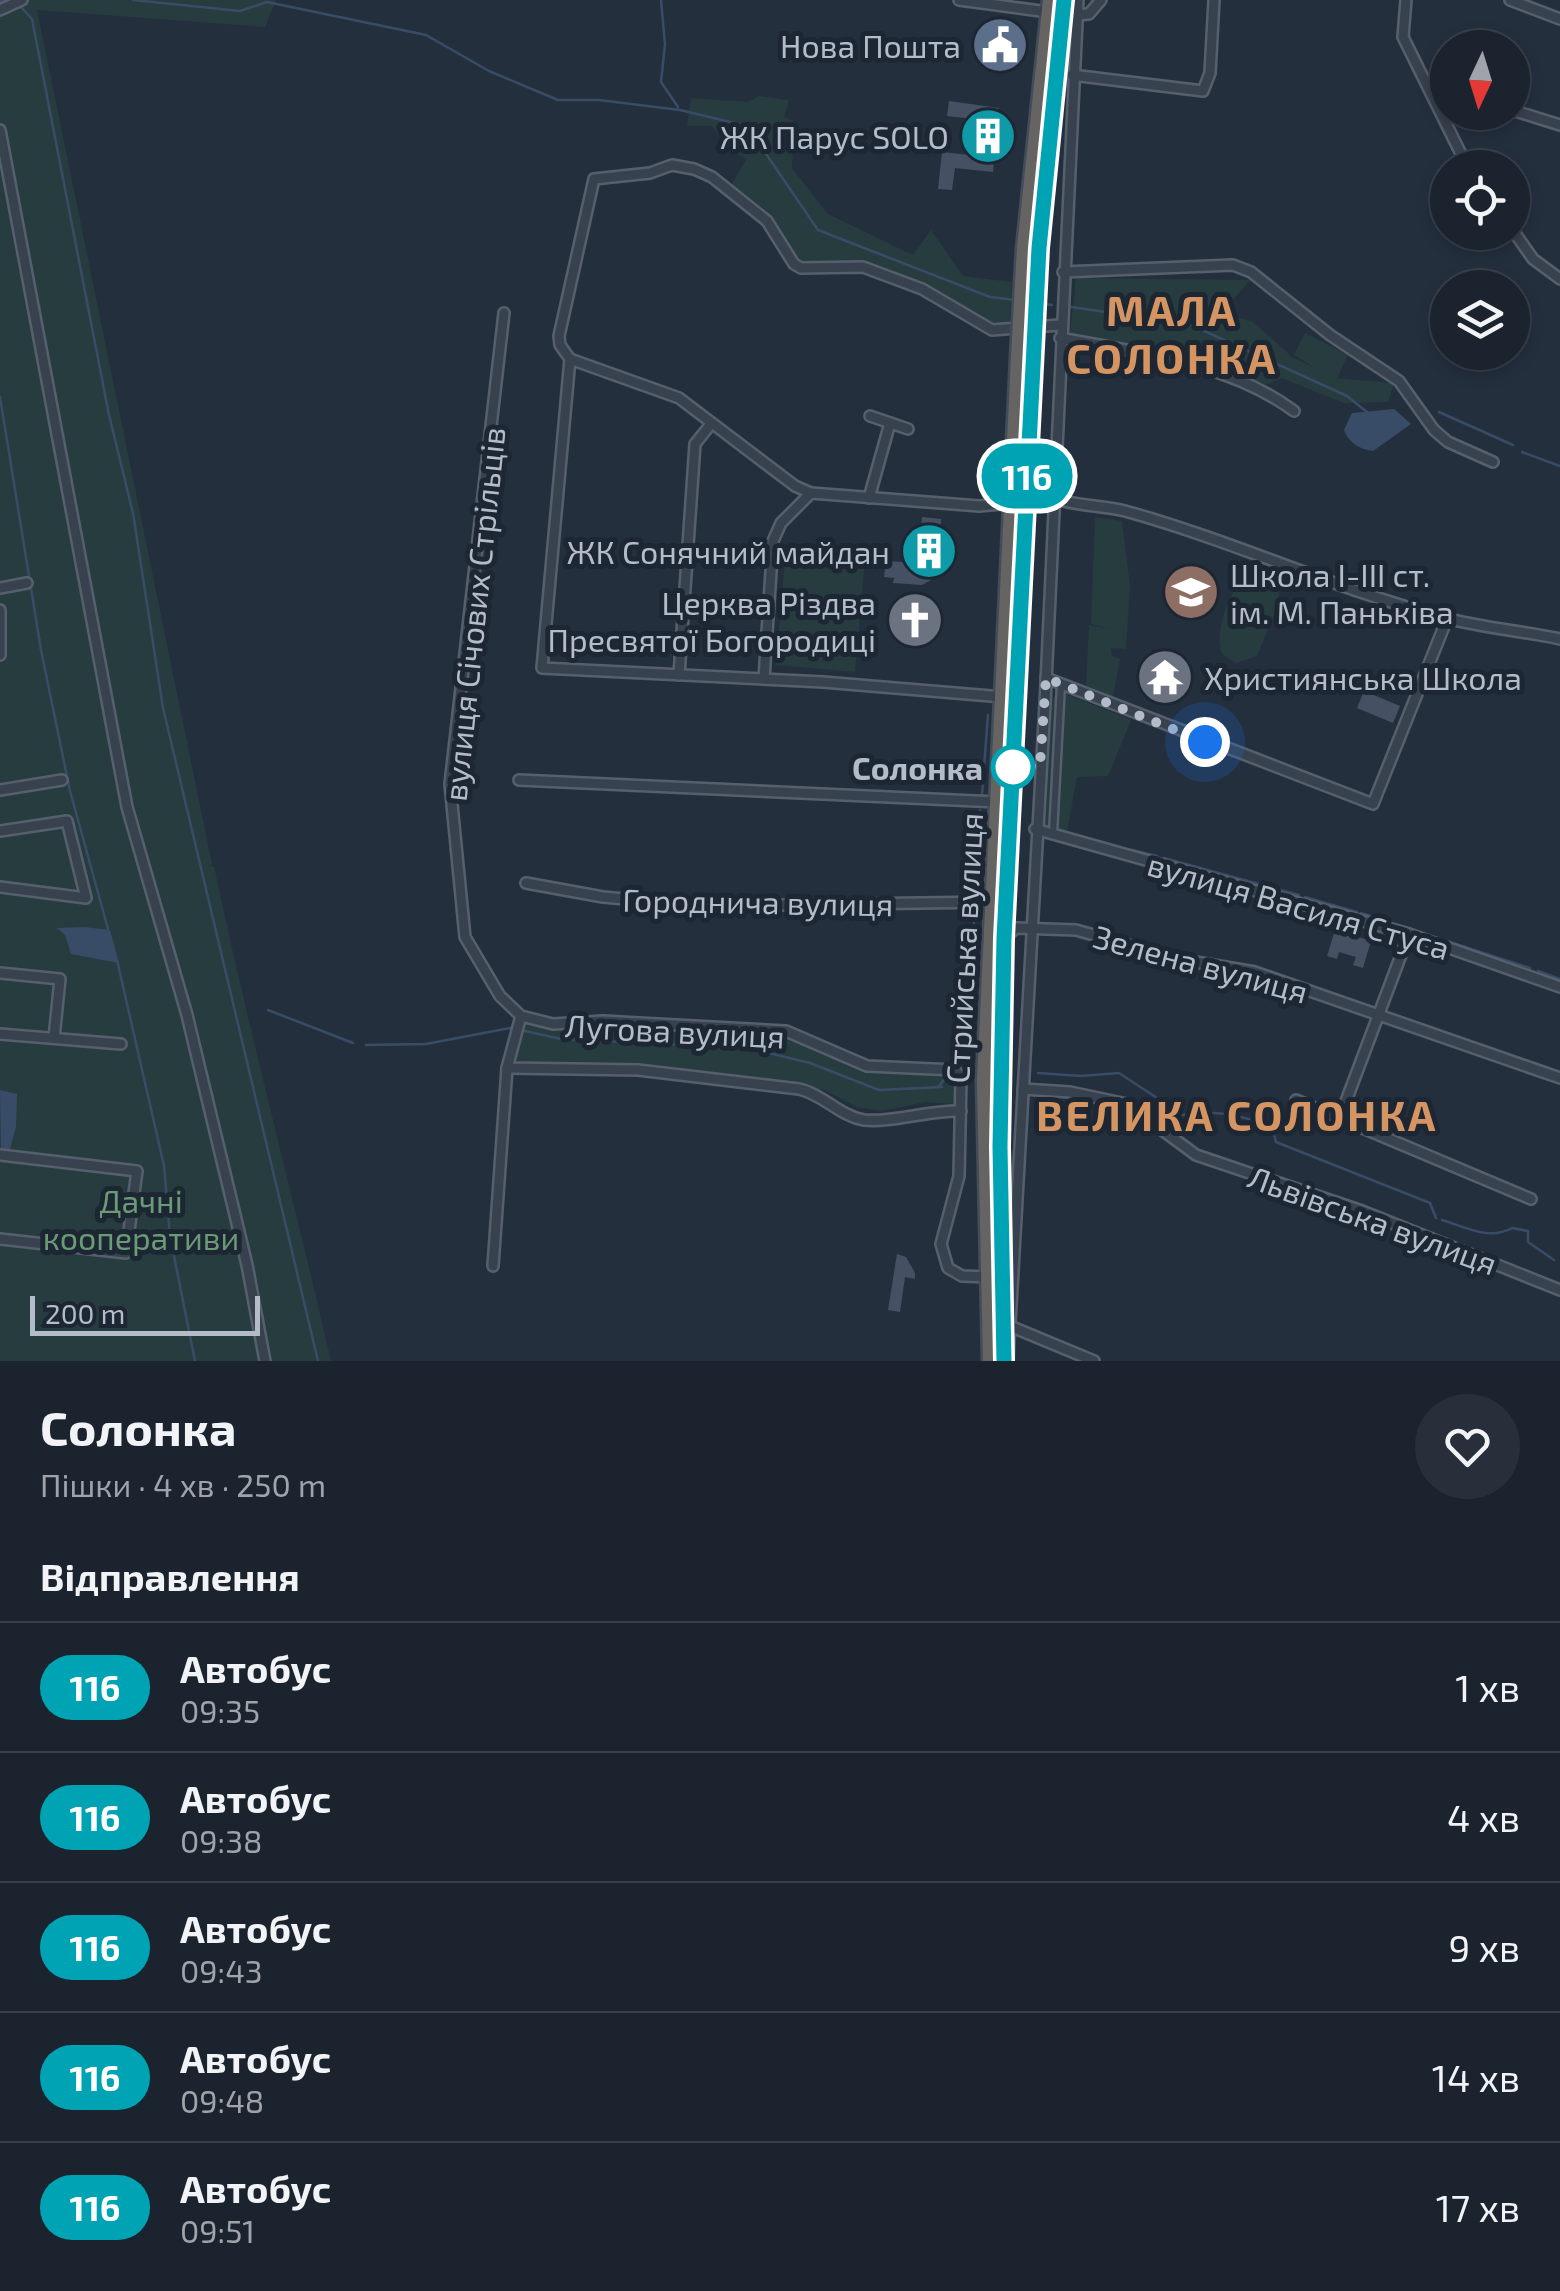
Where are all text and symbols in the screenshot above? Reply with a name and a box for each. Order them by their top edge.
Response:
public building icon: Нова Пошта [970,15,1030,75]
place label: Нова Пошта [780,26,961,64]
north arrow [1430,30,1530,130]
map controls [1430,30,1530,370]
building icon: ЖК Парус SOLO [958,106,1018,166]
place label: ЖК Парус SOLO [720,117,949,156]
button: locate [1430,150,1530,250]
button: layers [1430,270,1530,370]
district label: МАЛА СОЛОНКА [1066,284,1278,382]
street label: вулиця Січових Стрільців [434,425,513,803]
line badge: 116 [970,444,1084,508]
text: 116 [1002,455,1052,497]
building icon: ЖК Сонячний майдан [899,521,959,581]
place label: ЖК Сонячний майдан [567,532,890,570]
place label: Школа І-ІІІ ст. ім. М. Паньківа [1230,555,1454,630]
school or university icon: Школа І-ІІІ ст. ім. М. Паньківа [1161,562,1221,622]
place label: Церква Різдва Пресвятої Богородиці [548,583,876,658]
church icon: Церква Різдва Пресвятої Богородиці [885,590,945,650]
temple icon: Християнська Школа [1135,647,1195,707]
place label: Християнська Школа [1204,658,1522,696]
your location [1180,717,1230,767]
marker: Солонка [992,746,1034,788]
place label: Солонка [852,748,983,786]
street label: Стрийська вулиця [937,812,990,1084]
street label: вулиця Василя Стуса [1143,844,1454,967]
street label: Городнича вулиця [622,880,894,923]
street label: Зелена вулиця [1089,916,1312,1011]
street label: Лугова вулиця [564,1005,786,1056]
district label: ВЕЛИКА СОЛОНКА [1036,1089,1438,1139]
street label: Львівська вулиця [1243,1156,1502,1283]
park label: Дачні кооперативи [43,1181,239,1256]
scale bar [30,1291,260,1336]
text: 200 m [45,1296,125,1330]
button: heart [1415,1394,1520,1499]
text: Солонка [40,1398,237,1456]
text: Пішки · 4 хв · 250 m [40,1465,326,1503]
text: Відправлення [40,1553,300,1599]
text: Автобус [180,1645,331,1691]
text: 1 хв [1455,1664,1520,1710]
text: 116 [70,1666,120,1708]
text: 09:35 [180,1691,260,1729]
text: Автобус [180,1775,331,1821]
text: 4 хв [1447,1794,1520,1840]
text: 116 [70,1796,120,1838]
text: 09:38 [180,1821,262,1859]
text: Автобус [180,1905,331,1951]
text: 9 хв [1449,1924,1520,1970]
text: 116 [70,1926,120,1968]
text: 09:43 [180,1951,263,1989]
text: Автобус [180,2035,331,2081]
text: 14 хв [1432,2054,1520,2100]
text: 116 [70,2056,120,2098]
text: 09:48 [180,2081,264,2119]
text: Автобус [180,2165,331,2211]
text: 17 хв [1436,2184,1520,2230]
text: 116 [70,2186,120,2228]
text: 09:51 [180,2211,255,2249]

